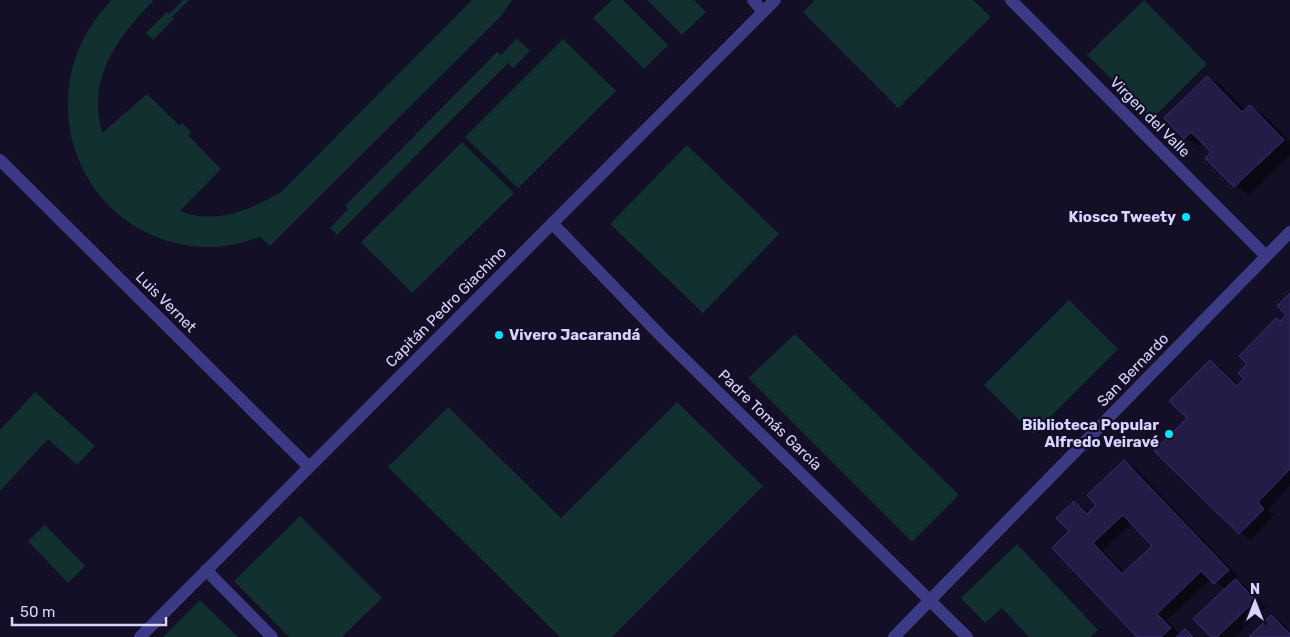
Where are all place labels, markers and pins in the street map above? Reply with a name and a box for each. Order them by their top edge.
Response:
place label: Kiosco Tweety [1068,208,1176,226]
marker: Kiosco Tweety [1180,211,1192,223]
place label: Vivero Jacarandá [509,326,640,344]
marker: Vivero Jacarandá [493,329,505,341]
place label: Biblioteca Popular Alfredo Veiravé [1022,416,1159,451]
marker: Biblioteca Popular Alfredo Veiravé [1163,428,1175,440]

